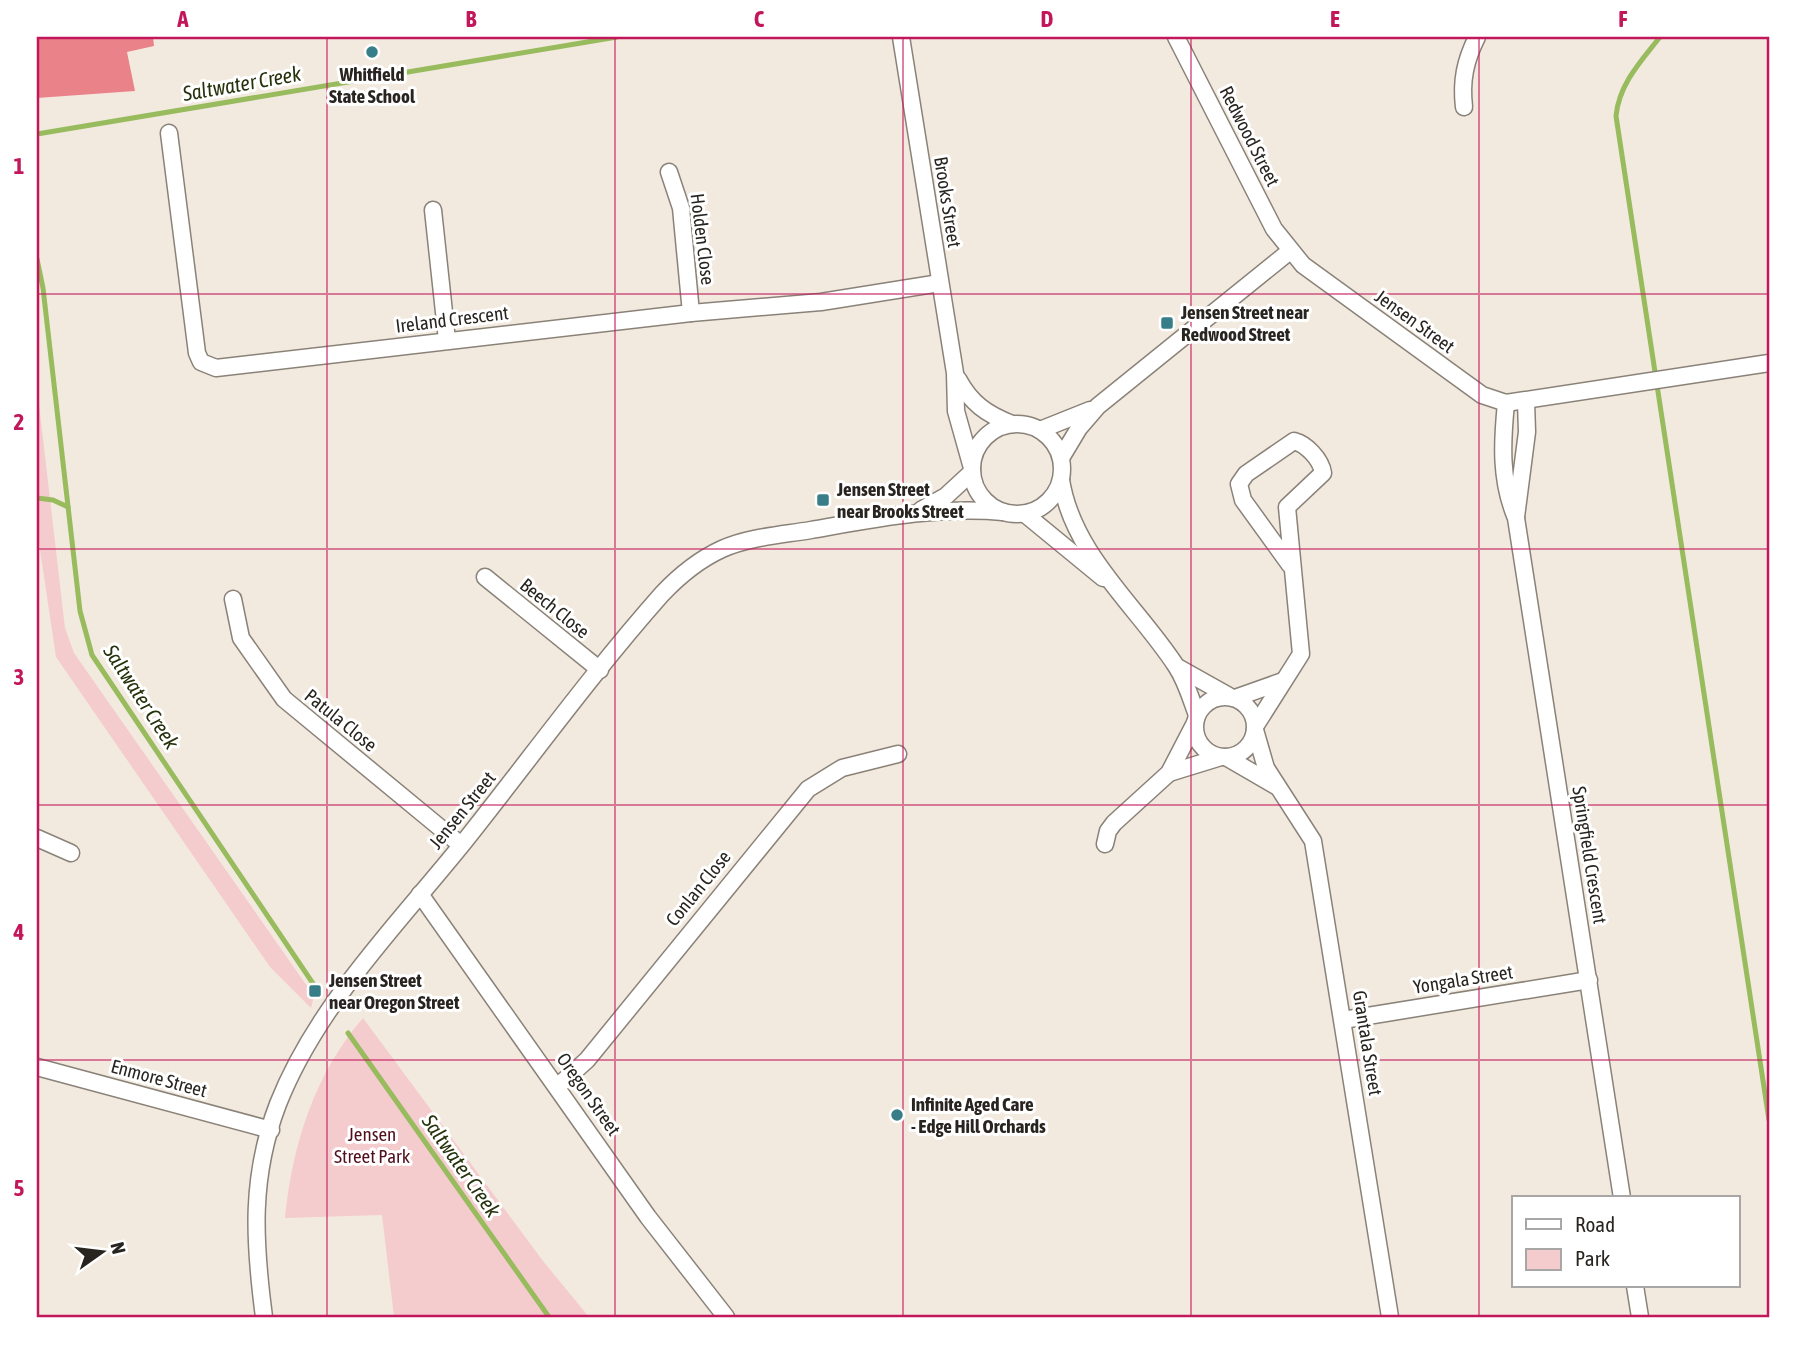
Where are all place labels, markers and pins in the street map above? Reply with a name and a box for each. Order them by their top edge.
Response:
marker: Whitfield State School [364,44,380,60]
place label: Whitfield State School [329,63,416,107]
place label: Jensen Street near Redwood Street [1180,301,1309,345]
marker: Jensen Street near Redwood Street [1159,315,1175,331]
place label: Jensen Street near Brooks Street [836,478,964,522]
marker: Jensen Street near Brooks Street [815,492,831,508]
place label: Jensen Street near Oregon Street [328,969,460,1013]
marker: Jensen Street near Oregon Street [307,983,323,999]
place label: Infinite Aged Care - Edge Hill Orchards [911,1093,1046,1137]
marker: Infinite Aged Care - Edge Hill Orchards [889,1107,905,1123]

